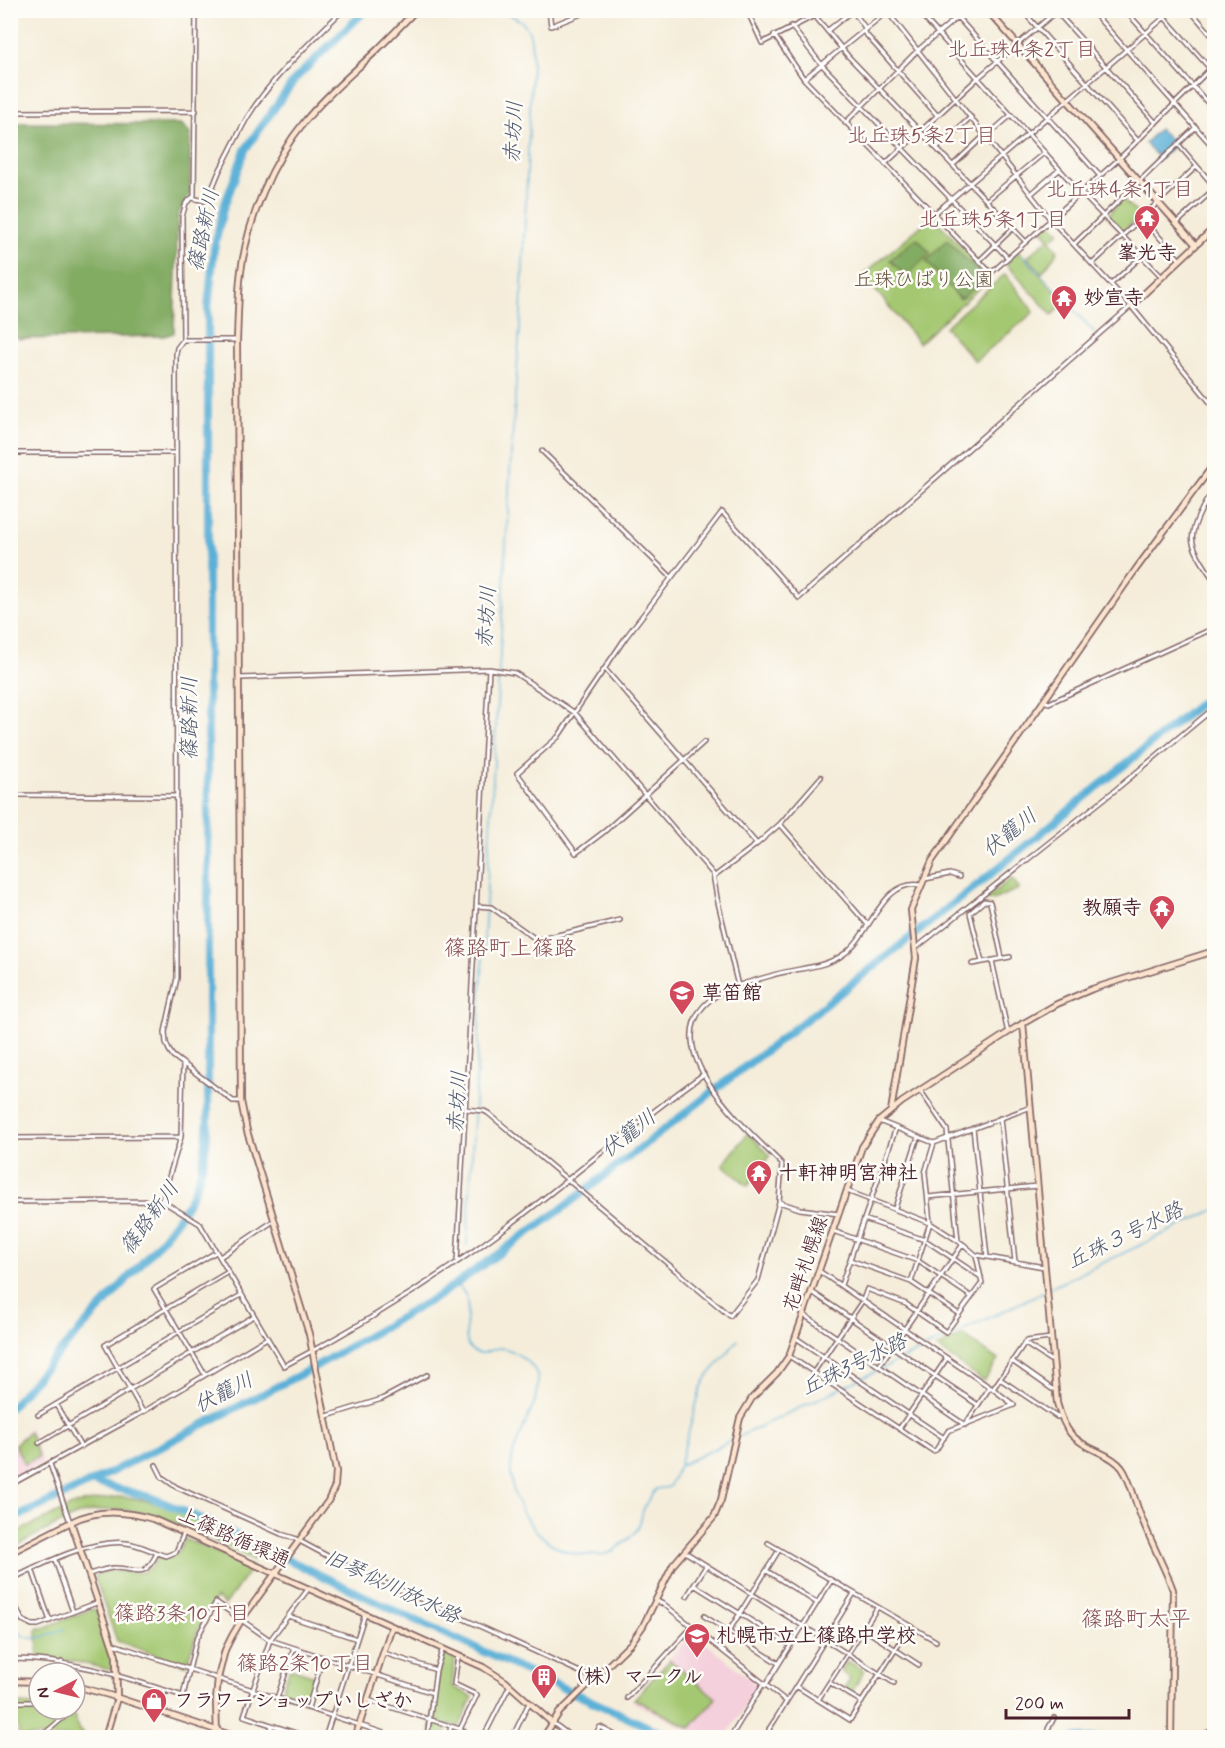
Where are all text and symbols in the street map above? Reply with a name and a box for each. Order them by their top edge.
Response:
district label: 北丘珠4条2丁目 [948,36,1096,64]
water label: 赤坊川 [498,100,530,164]
district label: 北丘珠5条2丁目 [848,122,996,150]
district label: 北丘珠4条1丁目 [1046,176,1194,204]
water label: 篠路新川 [182,186,226,274]
temple icon: 峯光寺 [1132,203,1162,241]
district label: 北丘珠5条1丁目 [919,206,1067,234]
place label: 峯光寺 [1117,240,1177,267]
park label: 丘珠ひばり公園 [854,267,994,294]
temple icon: 妙宣寺 [1049,283,1079,321]
place label: 妙宣寺 [1084,285,1144,312]
water label: 赤坊川 [471,585,503,649]
water label: 篠路新川 [176,676,204,760]
water label: 伏籠川 [977,802,1043,864]
temple icon: 教願寺 [1147,893,1177,931]
place label: 教願寺 [1082,895,1142,922]
district label: 篠路町上篠路 [444,935,576,963]
school or university icon: 草笛館 [667,978,697,1016]
place label: 草笛館 [702,980,762,1007]
water label: 赤坊川 [442,1070,474,1134]
water label: 伏籠川 [596,1104,662,1164]
temple icon: 十軒神明宮神社 [744,1158,774,1196]
place label: 十軒神明宮神社 [778,1160,918,1187]
water label: 篠路新川 [114,1176,186,1260]
water label: 丘珠３号水路 [1062,1195,1189,1276]
street label: 花畔札幌線 [777,1212,835,1316]
water label: 丘珠3号水路 [796,1327,912,1403]
water label: 伏籠川 [190,1366,258,1420]
street label: 上篠路循環通 [174,1501,294,1575]
water label: 旧琴似川放水路 [319,1543,465,1631]
district label: 篠路3条10丁目 [114,1600,250,1628]
district label: 篠路町太平 [1081,1606,1191,1634]
school or university icon: 札幌市立上篠路中学校 [682,1621,712,1659]
place label: 札幌市立上篠路中学校 [716,1623,916,1650]
district label: 篠路2条10丁目 [237,1650,373,1678]
north arrow [27,1661,87,1721]
building icon: （株）マークル [529,1662,559,1700]
place label: （株）マークル [564,1664,703,1691]
scale bar [1006,1682,1129,1720]
text: N [33,1686,55,1699]
shop icon: フラワーショップいしざか [139,1686,169,1724]
place label: フラワーショップいしざか [174,1688,412,1715]
text: 200 m [1015,1692,1064,1716]

